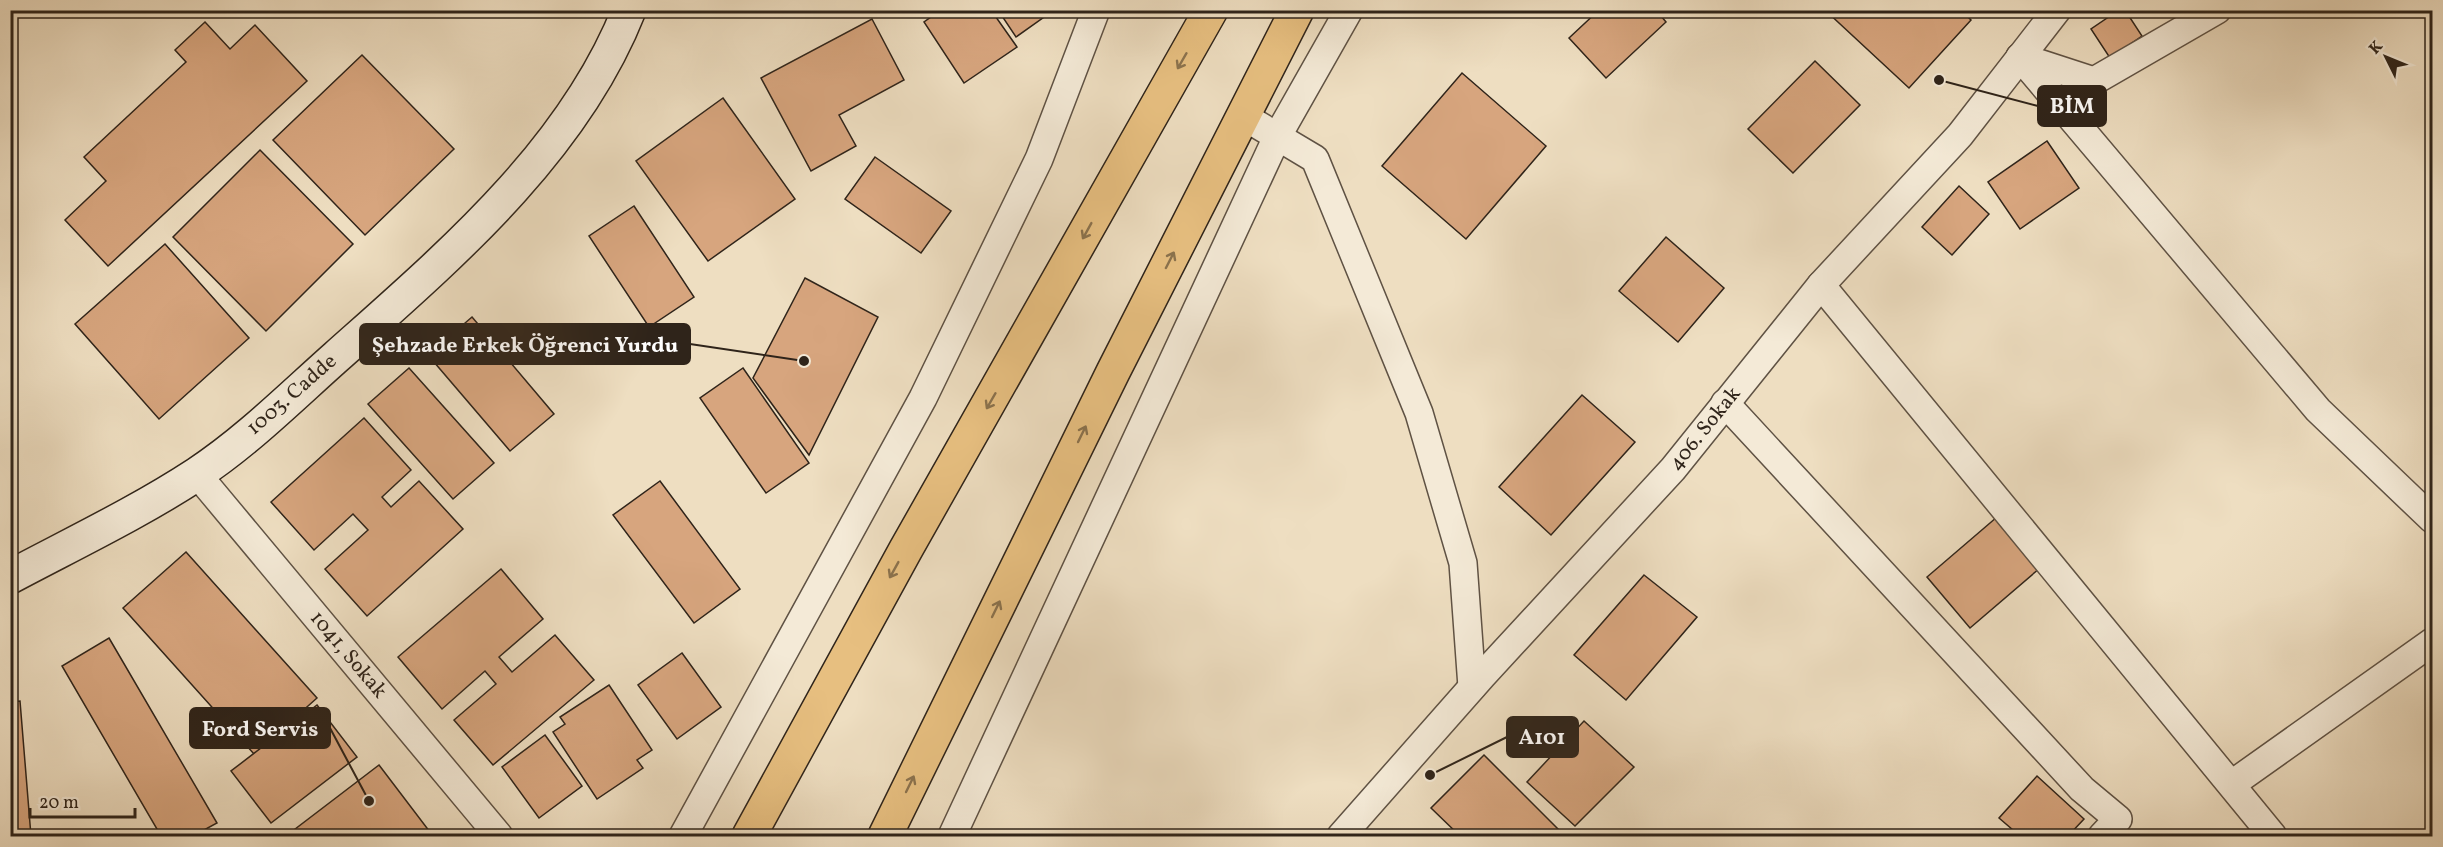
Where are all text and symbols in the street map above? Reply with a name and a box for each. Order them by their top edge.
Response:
north arrow [2356,27,2416,87]
text: K [2364,36,2389,60]
one-way arrow [1176,52,1188,69]
callout: BİM [2038,86,2106,126]
text: BİM [2050,92,2094,123]
one-way arrow [1081,222,1092,240]
one-way arrow [1165,251,1176,269]
callout: Şehzade Erkek Öğrenci Yurdu [360,324,690,364]
text: Şehzade Erkek Öğrenci Yurdu [372,331,678,362]
street label: 1003. Cadde [241,348,343,442]
street label: 406. Sokak [1662,380,1748,477]
one-way arrow [985,392,997,409]
one-way arrow [1077,425,1089,443]
one-way arrow [888,561,899,579]
one-way arrow [991,600,1002,618]
street label: 1041, Sokak [303,605,394,706]
callout: Ford Servis [190,708,330,748]
text: Ford Servis [202,715,318,746]
callout: A101 [1507,717,1578,757]
text: A101 [1519,723,1565,754]
one-way arrow [905,775,917,793]
scale bar [30,781,135,819]
text: 20 m [39,791,79,816]

